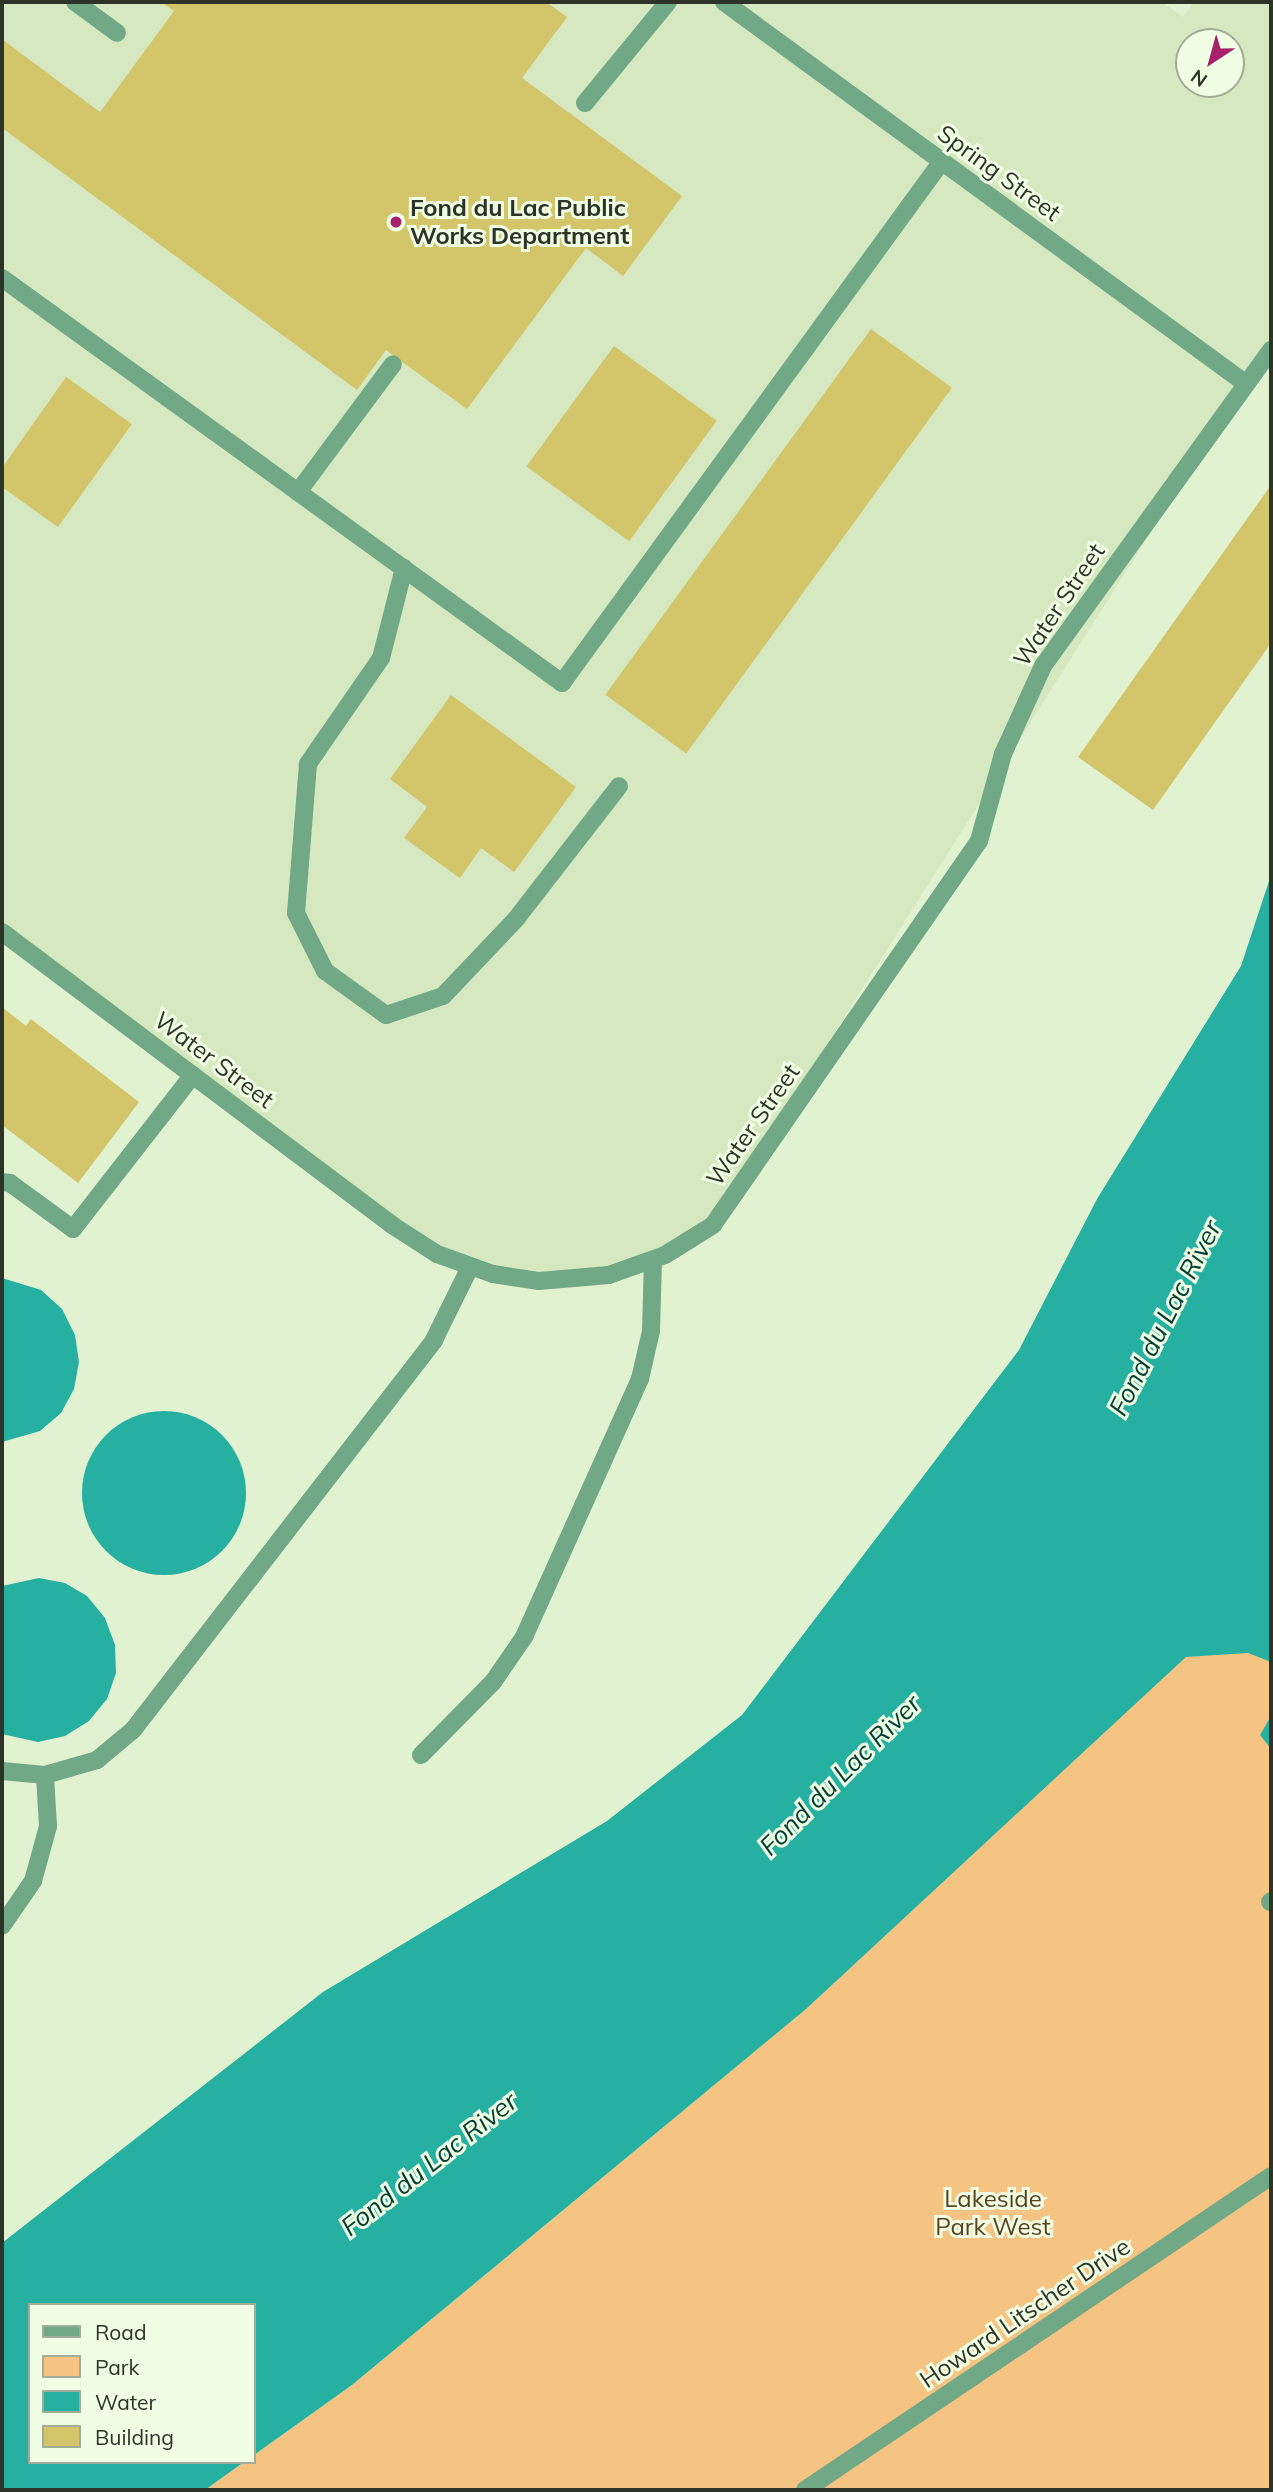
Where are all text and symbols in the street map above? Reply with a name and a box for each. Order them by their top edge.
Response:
north arrow [1175,28,1245,98]
text: N [1186,64,1212,92]
street label: Spring Street [932,119,1066,227]
place label: Fond du Lac Public Works Department [410,194,629,250]
marker: Fond du Lac Public Works Department [388,214,404,230]
street label: Water Street [1007,538,1111,672]
street label: Water Street [148,1006,280,1114]
street label: Water Street [700,1058,806,1192]
water label: Fond du Lac River [1102,1215,1228,1421]
water label: Fond du Lac River [753,1688,927,1862]
water label: Fond du Lac River [335,2086,523,2242]
park label: Lakeside Park West [935,2185,1051,2241]
street label: Howard Litscher Drive [914,2232,1136,2394]
legend [28,2303,256,2464]
text: Road [95,2319,146,2345]
text: Park [95,2354,139,2380]
text: Water [95,2389,156,2415]
text: Building [95,2424,174,2450]

